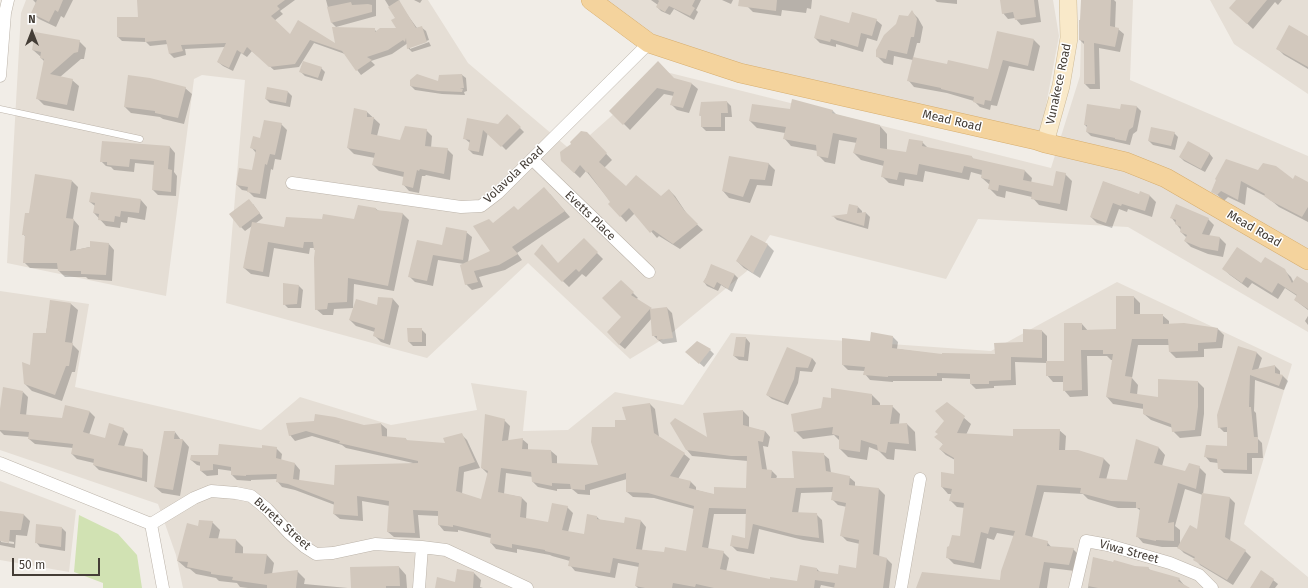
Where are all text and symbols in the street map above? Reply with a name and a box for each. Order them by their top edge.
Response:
north arrow [12,12,52,52]
text: N [28,13,36,26]
street label: Vunakece Road [1043,42,1075,126]
street label: Mead Road [921,107,983,135]
street label: Volavola Road [481,144,547,206]
street label: Evetts Place [562,188,618,244]
street label: Mead Road [1224,208,1284,250]
street label: Bureta Street [251,495,313,553]
street label: Viwa Street [1098,537,1160,567]
scale bar [14,550,102,576]
text: 50 m [19,558,45,572]

